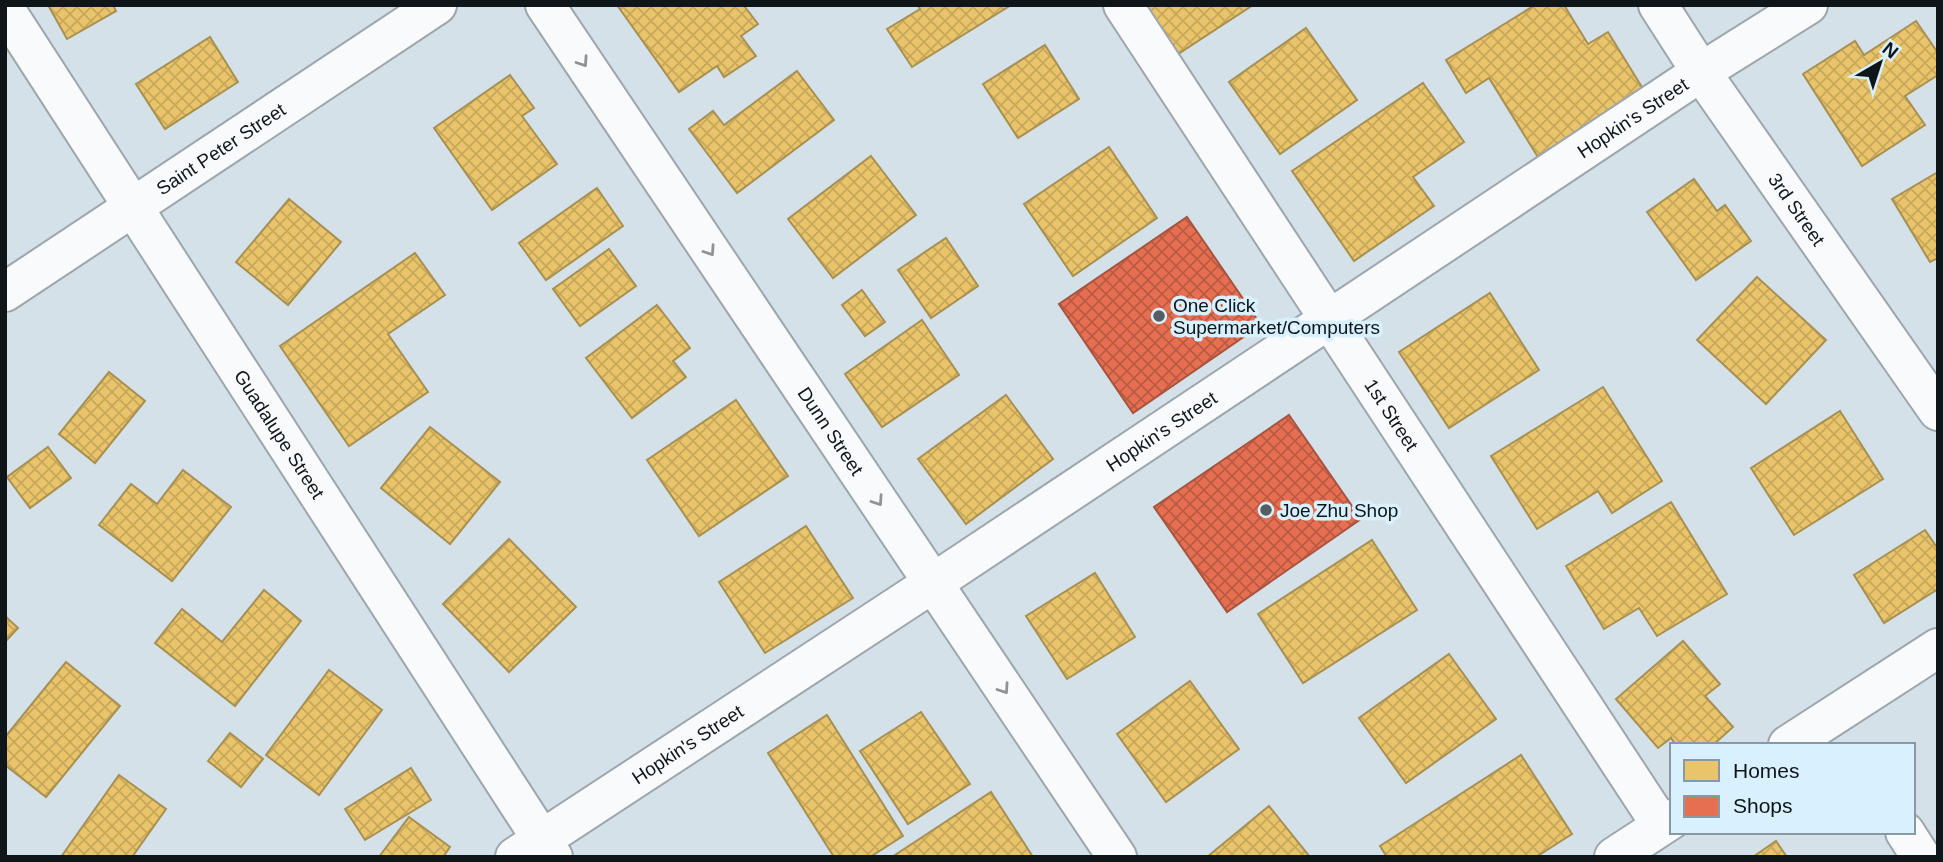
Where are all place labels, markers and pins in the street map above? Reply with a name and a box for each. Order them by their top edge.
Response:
place label: One Click Supermarket/Computers [1173,295,1380,338]
marker: One Click Supermarket/Computers [1151,308,1167,324]
place label: Joe Zhu Shop [1280,500,1398,521]
marker: Joe Zhu Shop [1258,502,1274,518]

